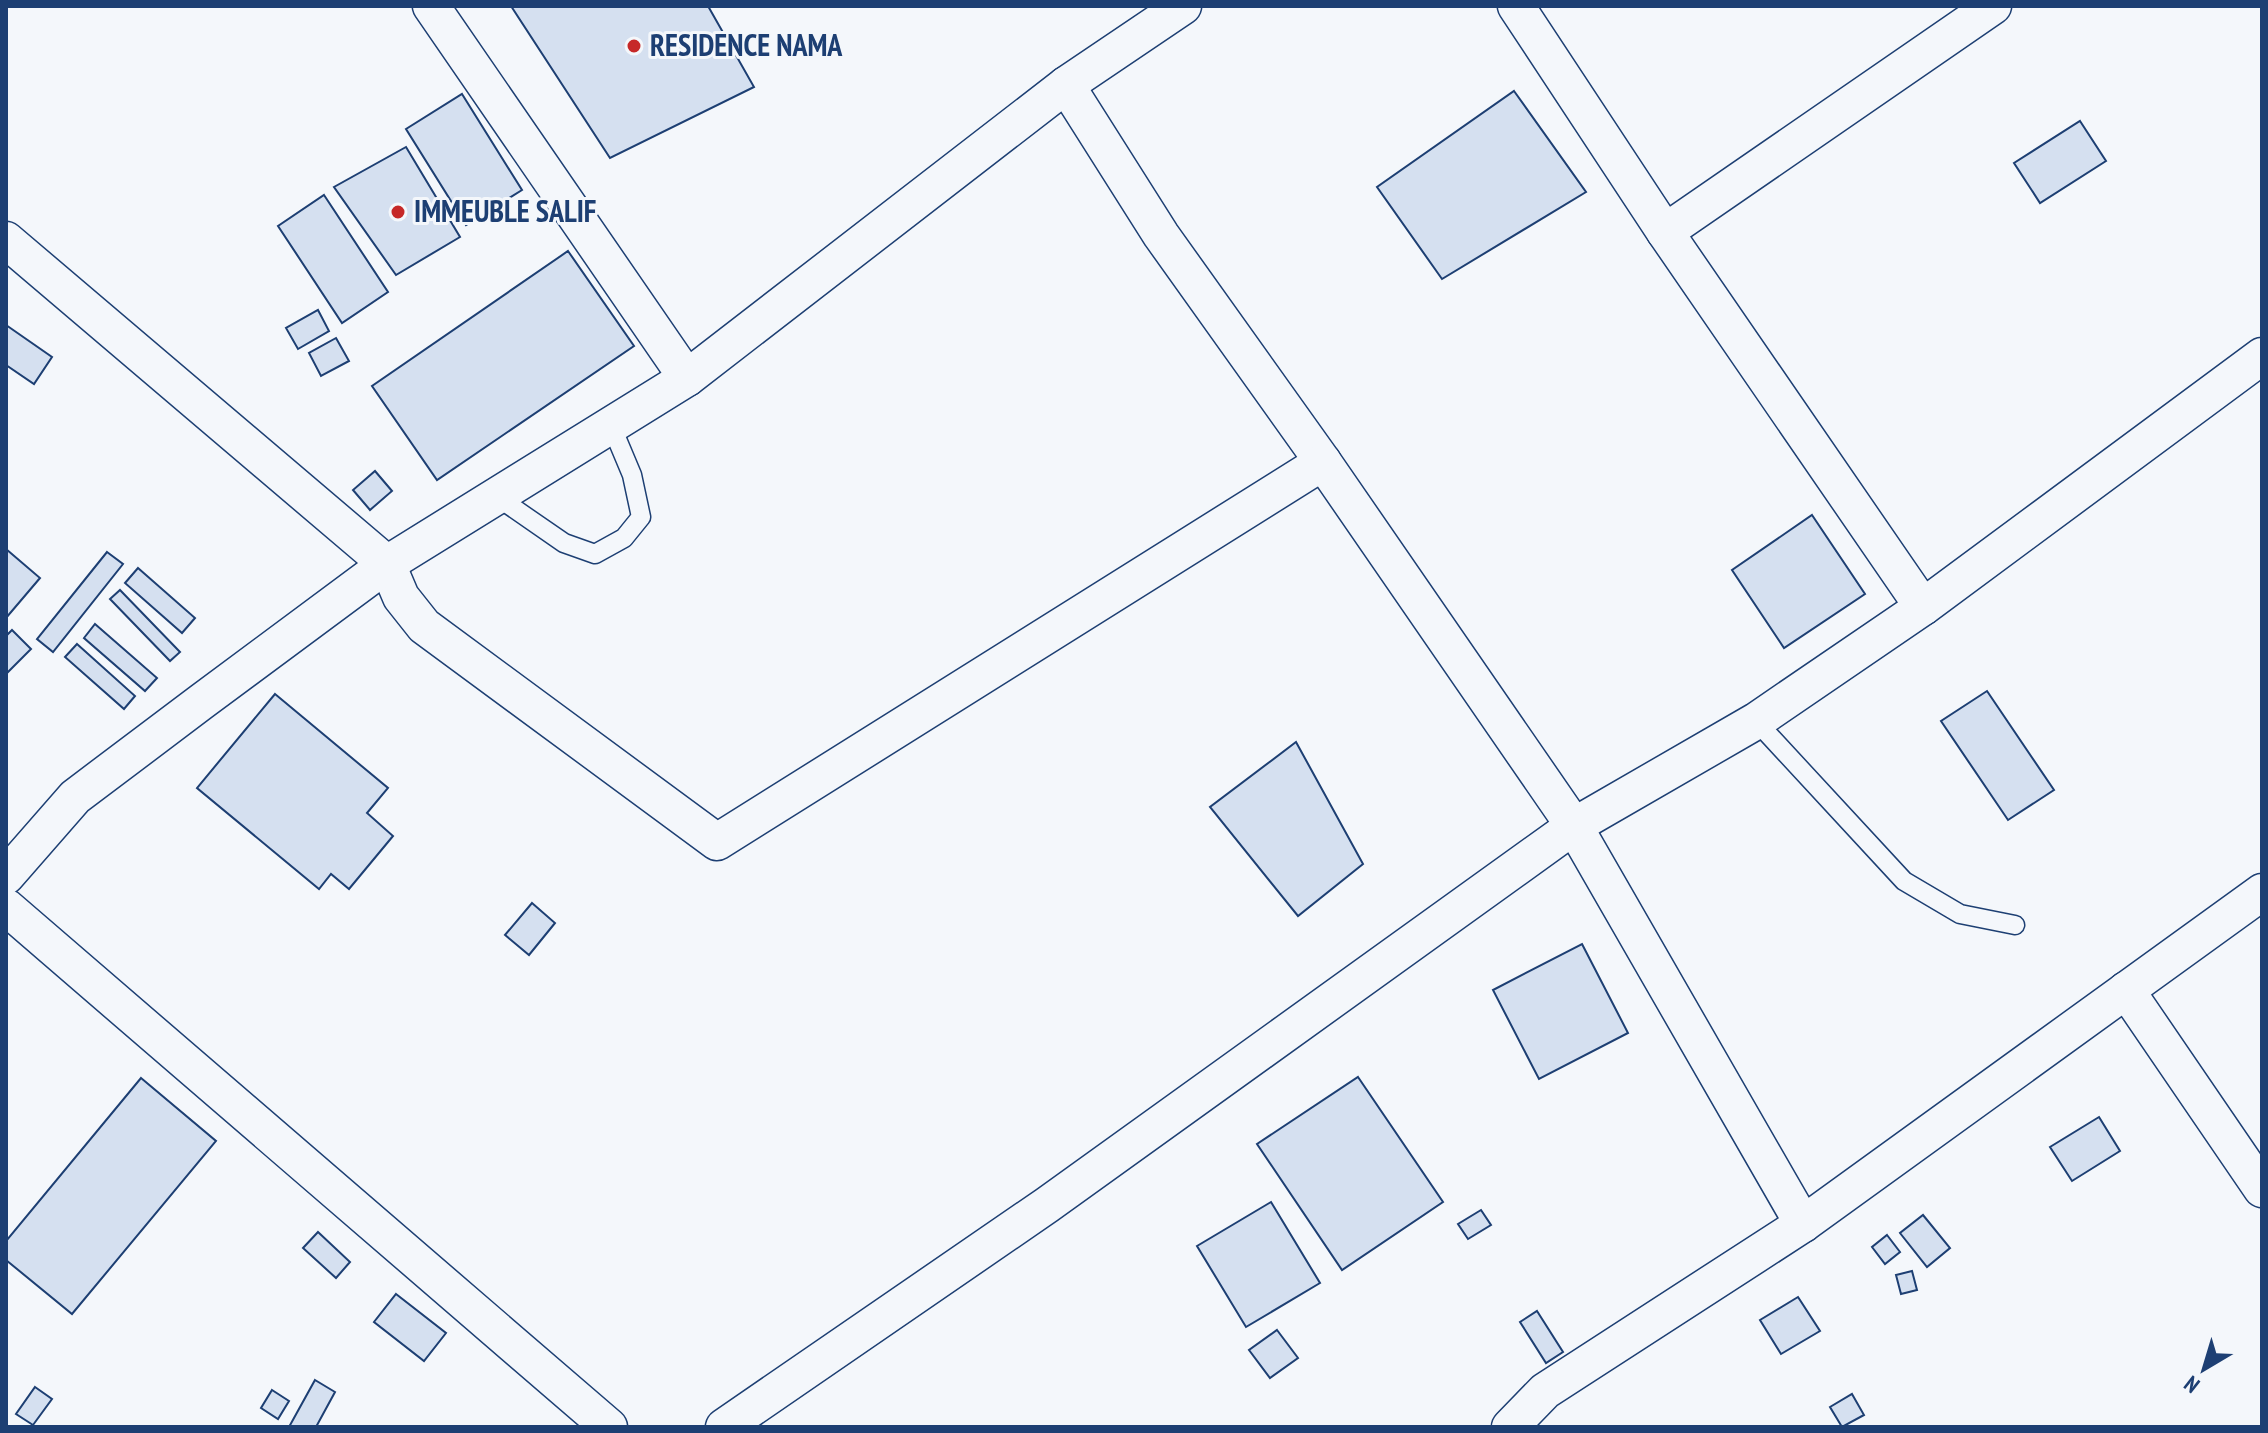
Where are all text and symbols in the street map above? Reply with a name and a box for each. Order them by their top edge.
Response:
place label: RESIDENCE NAMA [650,25,843,64]
marker: RESIDENCE NAMA [625,37,643,55]
place label: IMMEUBLE SALIF [414,191,596,230]
marker: IMMEUBLE SALIF [389,203,407,221]
north arrow [2164,1329,2244,1409]
text: N [2178,1370,2205,1399]

